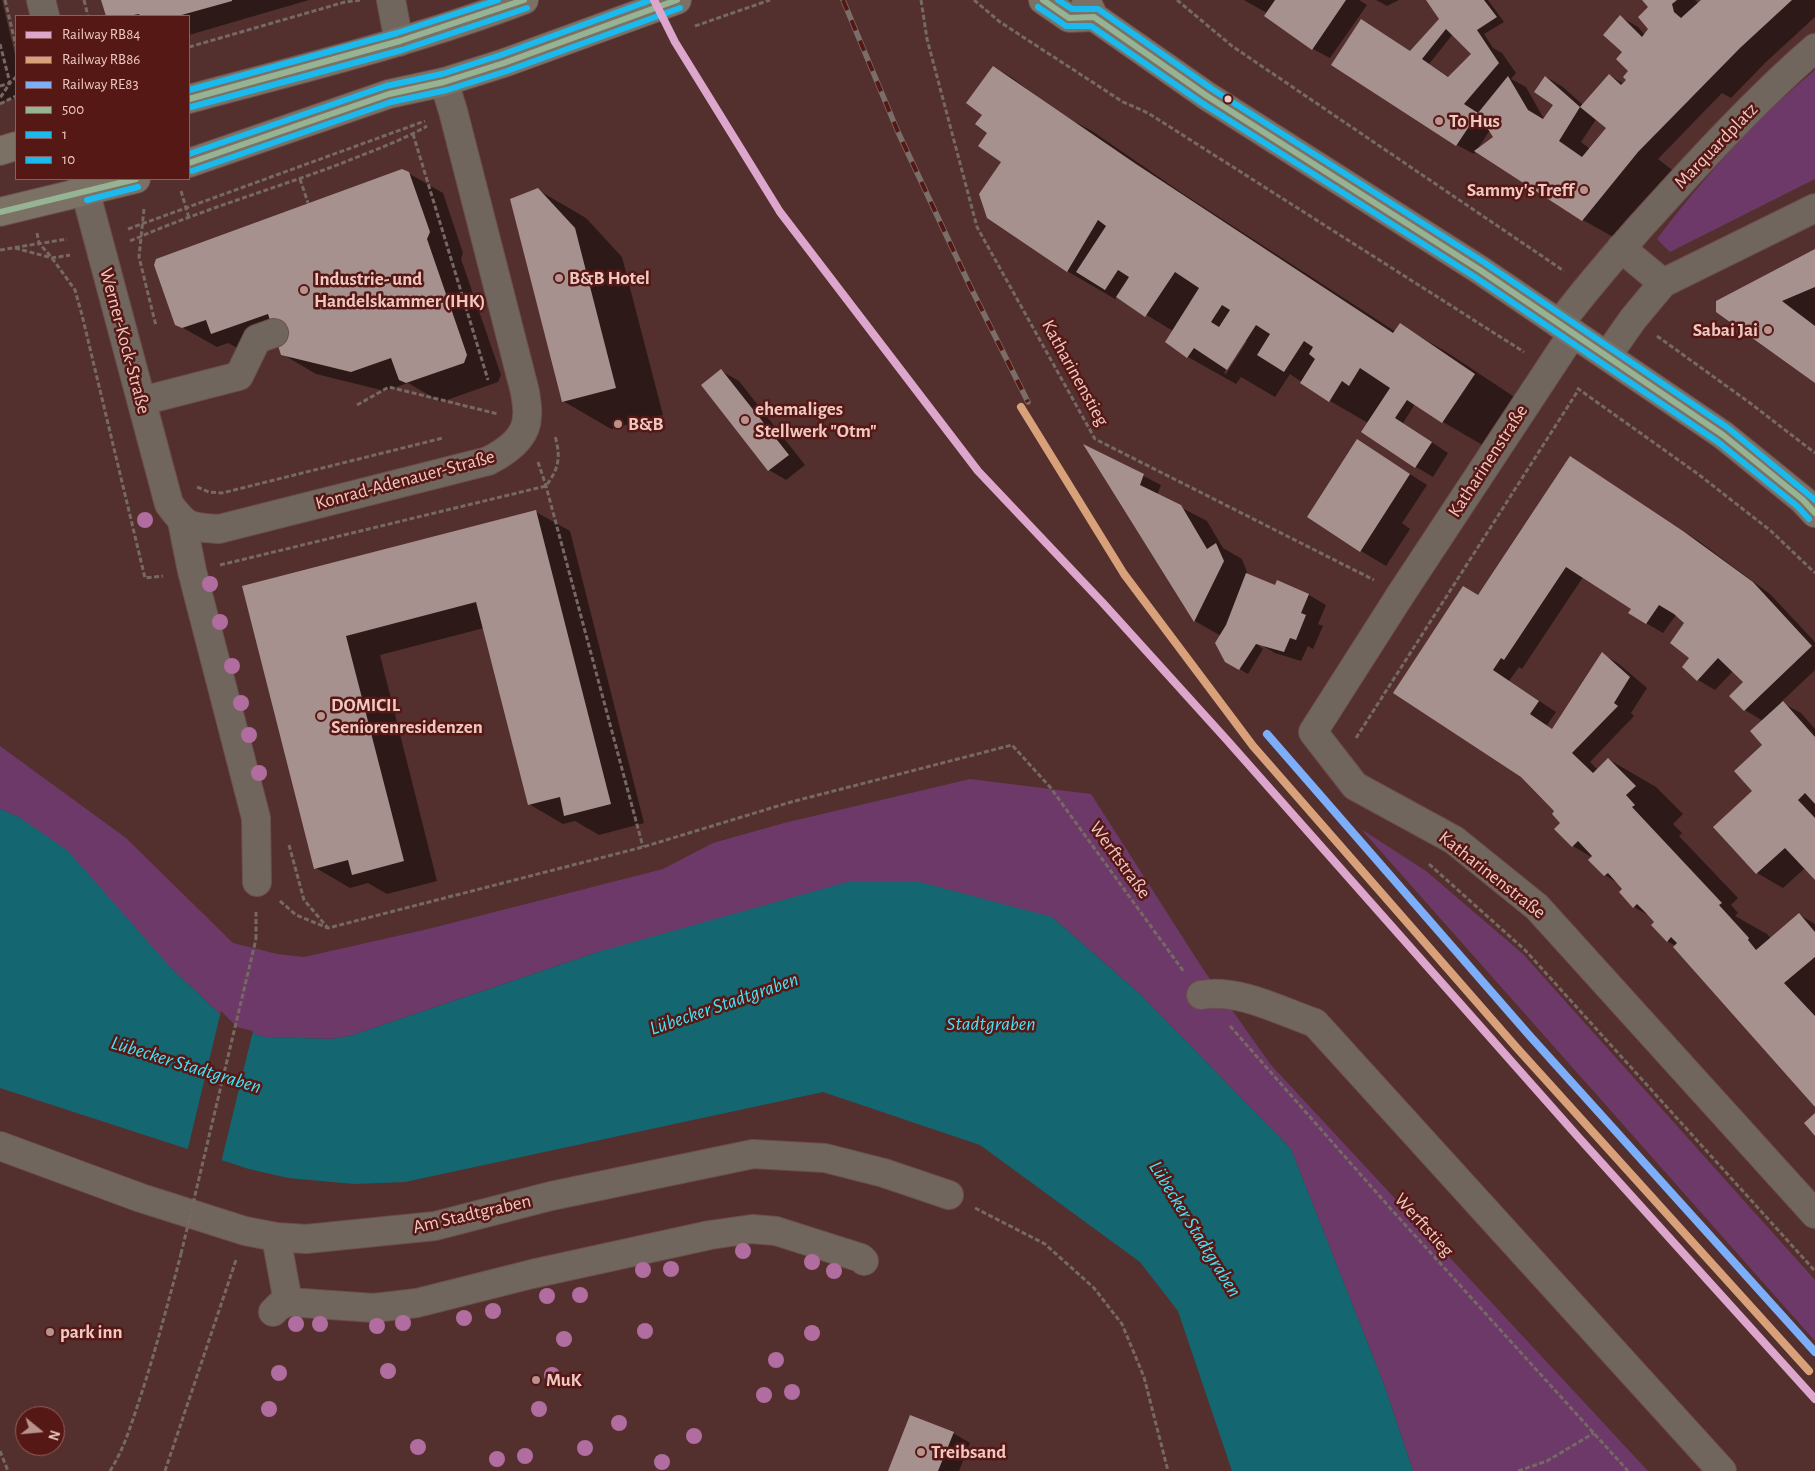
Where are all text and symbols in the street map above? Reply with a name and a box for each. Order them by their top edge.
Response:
legend [15,15,190,180]
text: Railway RB84 [62,27,140,42]
text: Railway RB86 [62,52,140,67]
text: Railway RE83 [62,77,139,92]
unlabelled marker [1223,94,1233,104]
street label: Marquardplatz [1669,98,1763,194]
text: 500 [62,102,84,117]
place label: To Hus [1449,110,1500,132]
marker: To Hus [1433,115,1445,127]
text: 1 [62,127,67,142]
text: 10 [62,152,75,167]
place label: Sammy's Treff [1467,179,1574,201]
marker: Sammy's Treff [1578,184,1590,196]
street label: Werner-Kock-Straße [95,266,155,416]
place label: B&B Hotel [569,267,650,289]
place label: Industrie- und Handelskammer (IHK) [314,268,486,312]
marker: B&B Hotel [553,272,565,284]
marker: Industrie- und Handelskammer (IHK) [298,284,310,296]
street label: Katharinenstieg [1036,316,1114,430]
place label: Sabai Jai [1693,319,1758,341]
marker: Sabai Jai [1762,324,1774,336]
place label: ehemaliges Stellwerk "Otm" [755,398,877,442]
street label: Katharinenstraße [1443,400,1533,522]
place label: B&B [628,413,664,435]
marker: ehemaliges Stellwerk "Otm" [739,414,751,426]
marker: B&B [612,418,624,430]
street label: Konrad-Adenauer-Straße [313,445,497,515]
place label: DOMICIL Seniorenresidenzen [331,694,483,738]
marker: DOMICIL Seniorenresidenzen [315,710,327,722]
street label: Werftstraße [1084,817,1156,903]
street label: Katharinenstraße [1434,826,1550,924]
water label: Lübecker Stadtgraben [646,967,802,1041]
water label: Stadtgraben [946,1012,1036,1036]
water label: Lübecker Stadtgraben [108,1031,264,1099]
water label: Lübecker Stadtgraben [1144,1157,1246,1301]
street label: Werftstieg [1389,1188,1459,1262]
street label: Am Stadtgraben [411,1189,533,1239]
place label: park inn [60,1321,123,1343]
marker: park inn [44,1326,56,1338]
place label: MuK [546,1369,582,1391]
marker: MuK [530,1374,542,1386]
north arrow [15,1406,65,1456]
text: N [45,1428,62,1442]
place label: Treibsand [931,1441,1006,1463]
marker: Treibsand [915,1446,927,1458]

